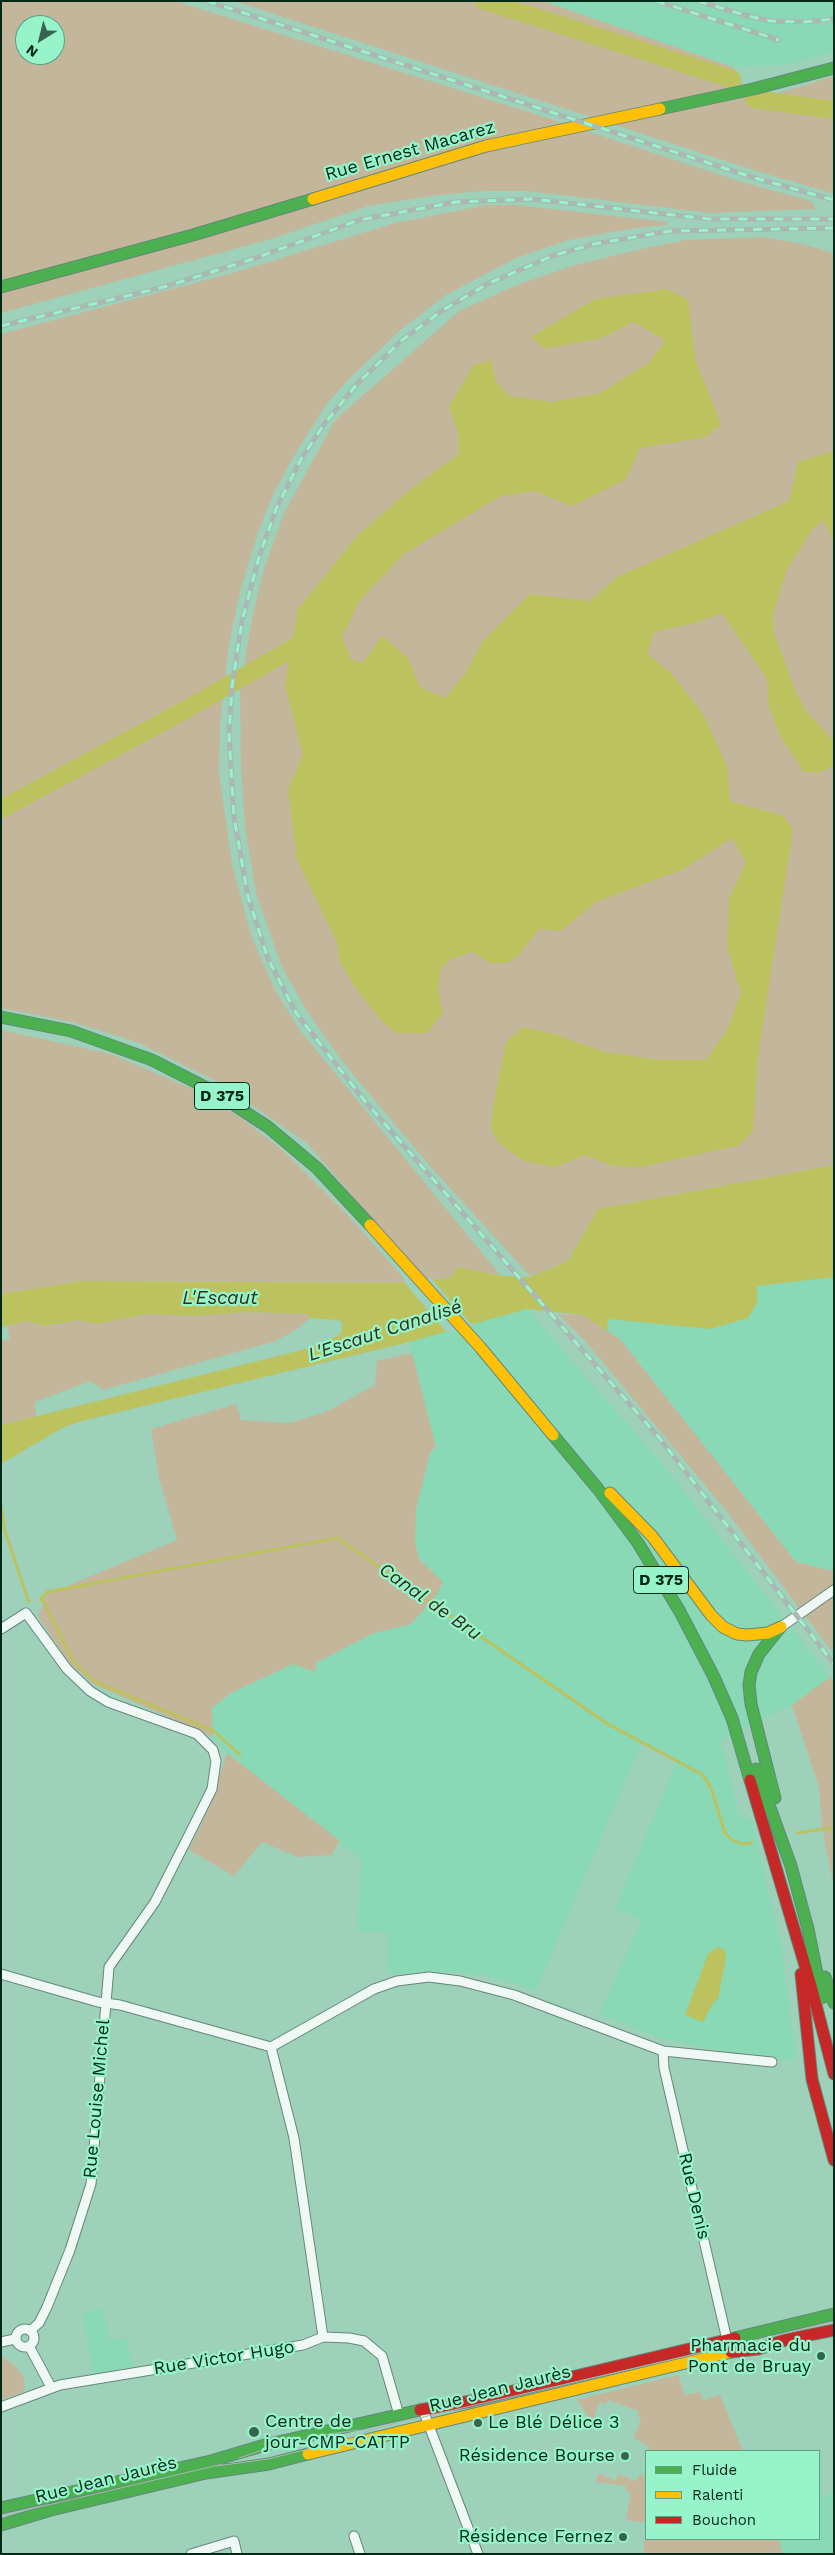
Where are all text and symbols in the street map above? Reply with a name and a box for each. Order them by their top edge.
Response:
north arrow [15,15,65,65]
text: N [23,42,41,61]
street label: Rue Ernest Macarez [323,116,497,186]
road number: D 375 [194,1082,250,1110]
water label: L'Escaut [182,1287,258,1309]
water label: L'Escaut Canalisé [305,1295,465,1367]
water label: Canal de Bru [375,1558,485,1646]
road number: D 375 [634,1566,688,1594]
street label: Rue Louise Michel [79,2018,115,2180]
street label: Rue Denis [674,2151,714,2241]
place label: Pharmacie du Pont de Bruay [688,2335,811,2378]
street label: Rue Victor Hugo [152,2336,296,2380]
marker: Pharmacie du Pont de Bruay [815,2350,827,2362]
street label: Rue Jean Jaurès [427,2361,573,2417]
place label: Centre de jour-CMP-CATTP [265,2411,410,2454]
place label: Le Blé Délice 3 [488,2412,620,2434]
marker: Le Blé Délice 3 [472,2417,484,2429]
marker: Centre de jour-CMP-CATTP [247,2425,261,2439]
place label: Résidence Bourse [459,2445,615,2467]
marker: Résidence Bourse [619,2450,631,2462]
legend [645,2450,820,2540]
street label: Rue Jean Jaurès [33,2452,179,2508]
text: Fluide [692,2461,737,2479]
text: Ralenti [692,2486,743,2504]
text: Bouchon [692,2511,756,2529]
place label: Résidence Fernez [458,2526,613,2548]
marker: Résidence Fernez [617,2531,629,2543]

